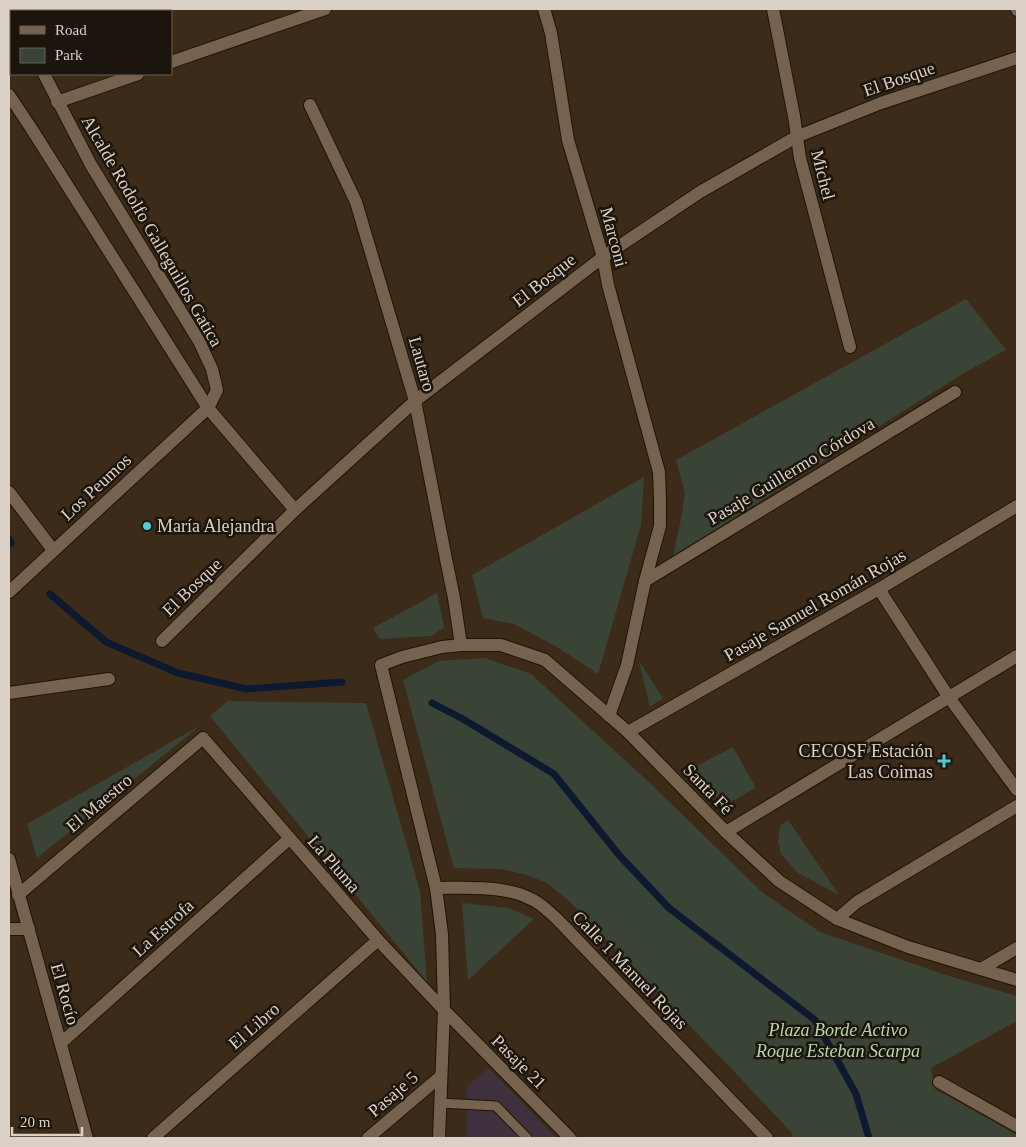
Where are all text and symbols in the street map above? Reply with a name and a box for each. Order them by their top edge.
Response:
legend [10,10,172,75]
text: Road [55,22,87,38]
text: Park [55,47,83,63]
street label: El Bosque [861,57,937,101]
street label: Alcalde Rodolfo Galleguillos Gatica [77,112,227,350]
street label: Michel [807,148,839,202]
street label: Marconi [596,205,632,269]
street label: El Bosque [508,249,580,311]
street label: Lautaro [405,334,439,394]
street label: Pasaje Guillermo Córdova [704,413,878,529]
street label: Los Peumos [57,450,135,524]
place label: María Alejandra [157,516,274,536]
marker: María Alejandra [141,520,153,532]
street label: Pasaje Samuel Román Rojas [721,545,909,665]
street label: El Bosque [158,554,226,620]
place label: CECOSF Estación Las Coimas [798,741,933,782]
marker: CECOSF Estación Las Coimas [937,754,951,768]
street label: Santa Fé [679,760,737,818]
street label: El Maestro [62,770,136,836]
street label: La Pluma [304,831,364,897]
street label: La Estrofa [128,895,198,961]
street label: Calle 1 Manuel Rojas [568,907,692,1033]
street label: El Rocío [47,961,83,1027]
street label: El Libro [225,999,283,1053]
park label: Plaza Borde Activo Roque Esteban Scarpa [755,1020,920,1061]
street label: Pasaje 21 [488,1031,550,1093]
street label: Pasaje 5 [364,1067,422,1121]
scale bar [12,1104,82,1136]
text: 20 m [20,1114,51,1130]

